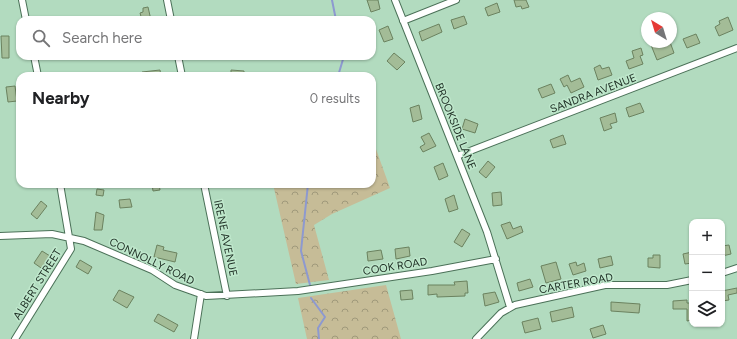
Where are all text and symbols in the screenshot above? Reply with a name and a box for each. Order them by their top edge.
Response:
north arrow [641,12,677,48]
search box [16,16,376,60]
icon: search [30,27,52,49]
text: Search here [62,29,142,47]
street label: SANDRA AVENUE [548,71,638,116]
street label: BROOKSIDE LANE [432,81,479,171]
text: Nearby [32,88,90,108]
text: 0 results [310,91,360,106]
street label: IRENE AVENUE [211,199,240,278]
map controls [689,219,725,327]
button: + [689,219,725,255]
street label: CONNOLLY ROAD [107,235,197,288]
street label: ALBERT STREET [10,247,64,322]
street label: COOK ROAD [362,255,429,278]
button: − [689,255,725,291]
street label: CARTER ROAD [538,271,614,296]
button: layers [689,291,725,327]

